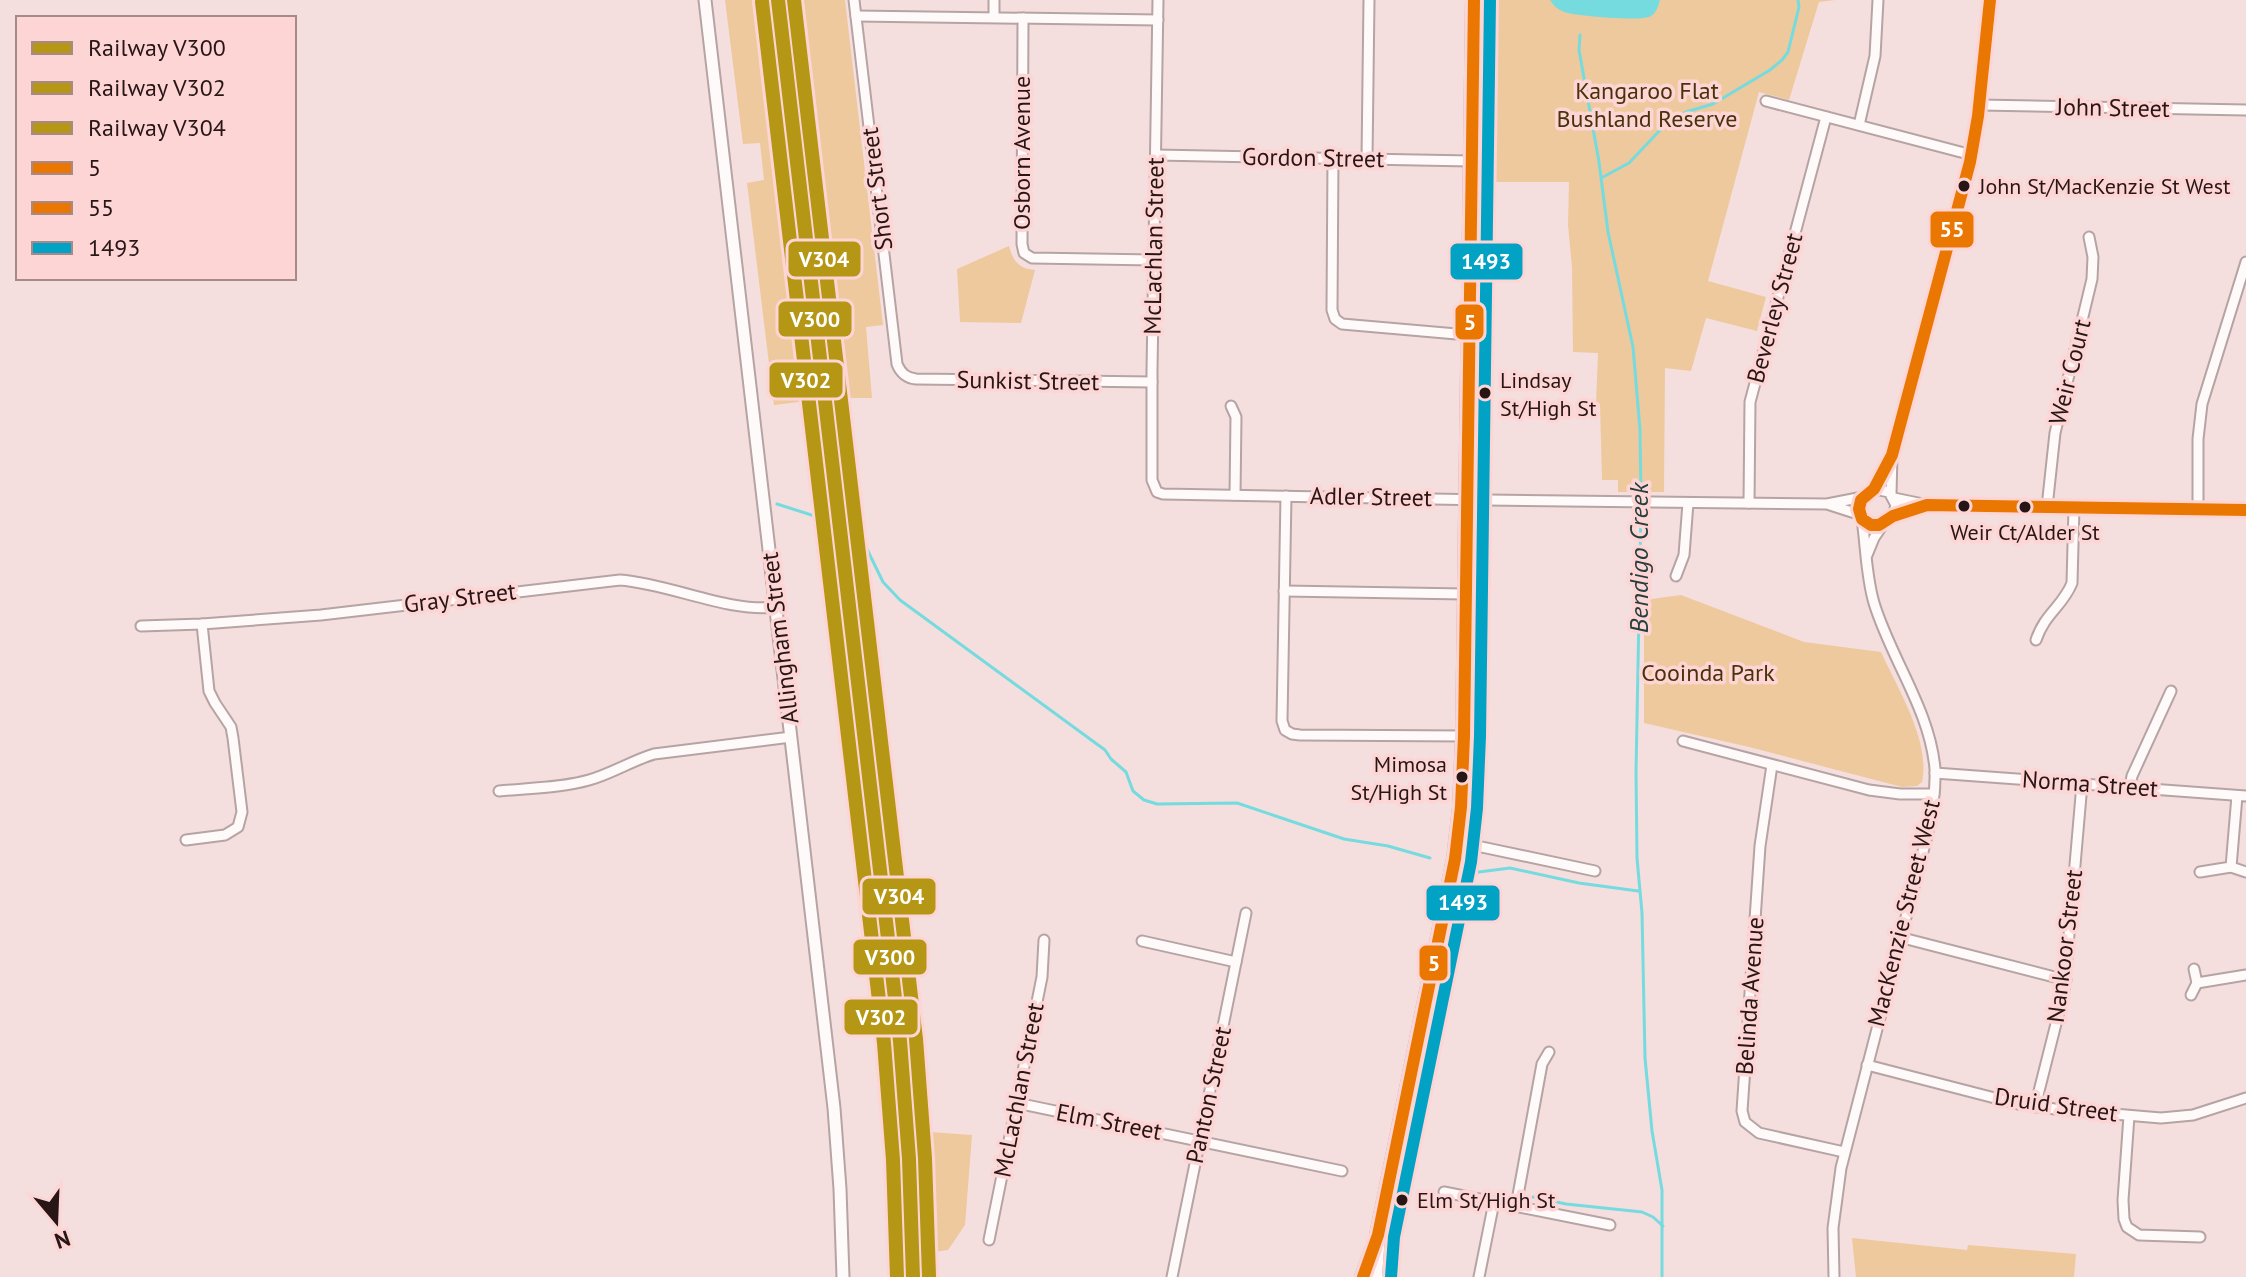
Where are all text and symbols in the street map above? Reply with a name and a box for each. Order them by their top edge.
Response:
legend [16,16,296,280]
text: Railway V300 [88,32,226,63]
text: Railway V302 [88,72,226,103]
park label: Kangaroo Flat Bushland Reserve [1557,75,1737,134]
street label: Osborn Avenue [1006,76,1037,230]
street label: John Street [2055,91,2170,124]
text: Railway V304 [88,112,226,143]
street label: Short Street [854,126,899,252]
street label: Gordon Street [1242,141,1384,174]
text: 5 [88,152,101,183]
street label: McLachlan Street [1136,157,1171,335]
place label: John St/MacKenzie St West [1978,172,2231,200]
marker: John St/MacKenzie St West [1956,178,1972,194]
text: 55 [88,192,114,223]
line badge: 55 [1929,210,1975,249]
text: 55 [1940,215,1964,243]
street label: Beverley Street [1740,229,1809,386]
text: 1493 [88,232,140,263]
line badge: V304 [787,240,862,278]
line badge: 1493 [1449,242,1524,281]
text: V304 [798,245,850,273]
text: 1493 [1461,247,1511,275]
line badge: V300 [777,300,853,338]
line badge: 5 [1454,303,1485,341]
text: V300 [789,305,840,333]
text: 5 [1464,308,1476,336]
street label: Weir Court [2041,316,2098,428]
line badge: V302 [768,361,844,399]
street label: Sunkist Street [956,364,1100,397]
text: V302 [780,366,831,394]
place label: Lindsay St/High St [1500,366,1597,422]
marker: Lindsay St/High St [1477,385,1493,401]
street label: Adler Street [1310,480,1432,513]
water label: Bendigo Creek [1622,481,1655,633]
unlabelled marker [1956,498,1972,514]
marker: Weir Ct/Alder St [2017,499,2033,515]
place label: Weir Ct/Alder St [1950,518,2100,546]
street label: Allingham Street [754,550,805,726]
street label: Gray Street [402,575,518,620]
park label: Cooinda Park [1641,657,1775,688]
place label: Mimosa St/High St [1351,750,1448,806]
street label: Norma Street [2021,763,2159,804]
marker: Mimosa St/High St [1454,769,1470,785]
street label: MacKenzie Street West [1860,796,1947,1030]
street label: Nankoor Street [2040,868,2089,1024]
line badge: V304 [861,877,937,916]
text: V304 [873,882,925,910]
line badge: 1493 [1425,884,1501,922]
text: 1493 [1438,888,1488,916]
street label: Belinda Avenue [1729,916,1770,1076]
line badge: V300 [852,938,928,976]
text: V300 [864,943,915,971]
line badge: 5 [1418,944,1449,982]
text: 5 [1428,949,1440,977]
line badge: V302 [843,998,919,1036]
street label: McLachlan Street [986,1000,1051,1180]
text: V302 [855,1003,906,1031]
street label: Panton Street [1179,1024,1238,1166]
street label: Druid Street [1993,1081,2120,1128]
street label: Elm Street [1054,1096,1165,1147]
north arrow [16,1181,96,1261]
place label: Elm St/High St [1417,1186,1556,1214]
marker: Elm St/High St [1394,1192,1410,1208]
text: N [51,1224,74,1256]

